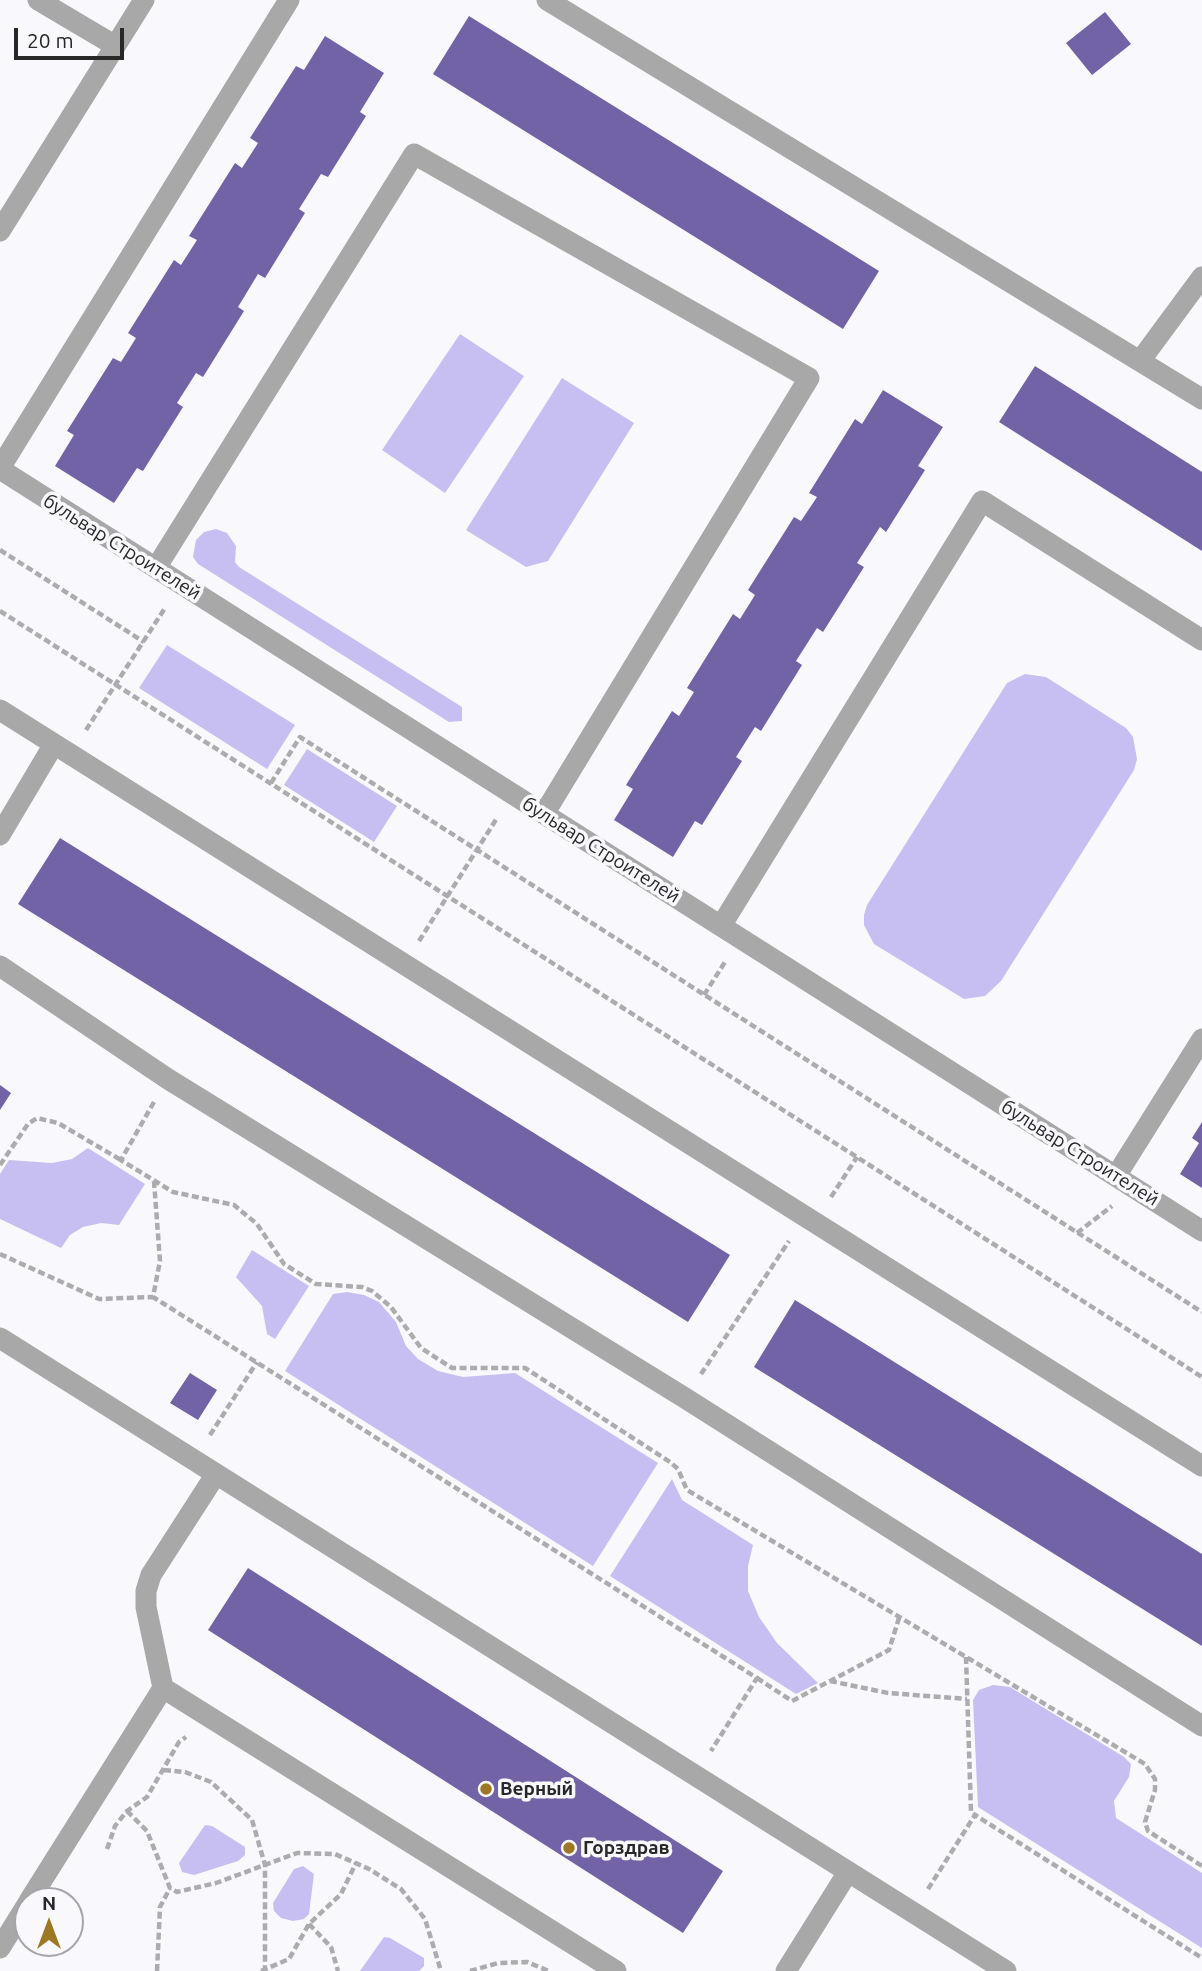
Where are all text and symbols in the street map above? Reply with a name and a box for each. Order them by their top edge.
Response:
scale bar [18,14,128,58]
text: 20 m [27,28,74,52]
street label: бульвар Строителей [39,489,205,605]
street label: бульвар Строителей [518,792,684,908]
street label: бульвар Строителей [997,1095,1163,1211]
place label: Верный [500,1778,573,1800]
marker: Верный [478,1781,494,1797]
place label: Горздрав [583,1837,670,1859]
marker: Горздрав [561,1840,577,1856]
north arrow [14,1887,84,1957]
text: N [42,1892,56,1914]

